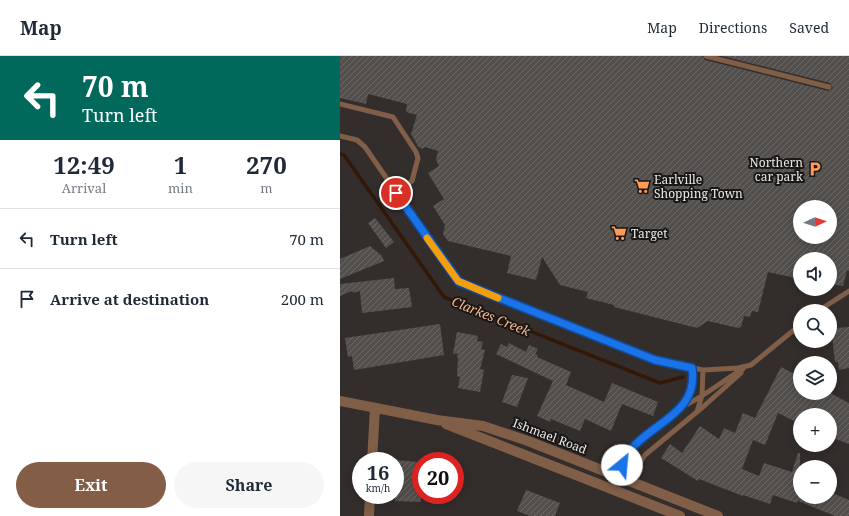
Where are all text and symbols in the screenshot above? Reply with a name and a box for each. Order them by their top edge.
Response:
text: Map [20,15,62,41]
text: Map [647,18,677,37]
text: Directions [699,18,767,37]
text: Saved [789,18,829,37]
text: 70 m [82,67,149,105]
icon: left [16,72,68,124]
text: Turn left [82,103,157,127]
text: 12:49 [53,148,115,181]
text: 1 [174,148,187,181]
text: 270 [246,148,287,181]
place label: Northern car park [750,154,804,185]
parking icon: Northern car park [806,160,824,178]
place label: Earlville Shopping Town [654,171,743,202]
pin [379,176,413,210]
supermarket icon: Earlville Shopping Town [633,177,651,195]
text: Arrival [62,179,106,197]
text: min [168,179,193,197]
text: m [260,179,273,197]
icon: arrive [385,182,407,204]
north arrow [793,200,837,244]
map controls [793,200,837,504]
supermarket icon: Target [610,224,628,242]
place label: Target [631,225,668,242]
icon: left [16,228,38,250]
text: Turn left [50,229,118,249]
text: 70 m [289,229,324,249]
button: sound [793,252,837,296]
icon: arrive [16,288,38,310]
text: Arrive at destination [50,289,209,309]
text: 200 m [281,289,324,309]
water label: Clarkes Creek [449,292,533,340]
button: search [793,304,837,348]
button: layers [793,356,837,400]
button: + [793,408,837,452]
street label: Ishmael Road [511,414,590,458]
position arrow [601,444,643,486]
speed limit sign: 20 [412,452,464,504]
text: 16 [367,459,389,486]
button: − [793,460,837,504]
button: Exit [16,462,166,508]
button: Share [174,462,324,508]
text: km/h [366,481,390,495]

